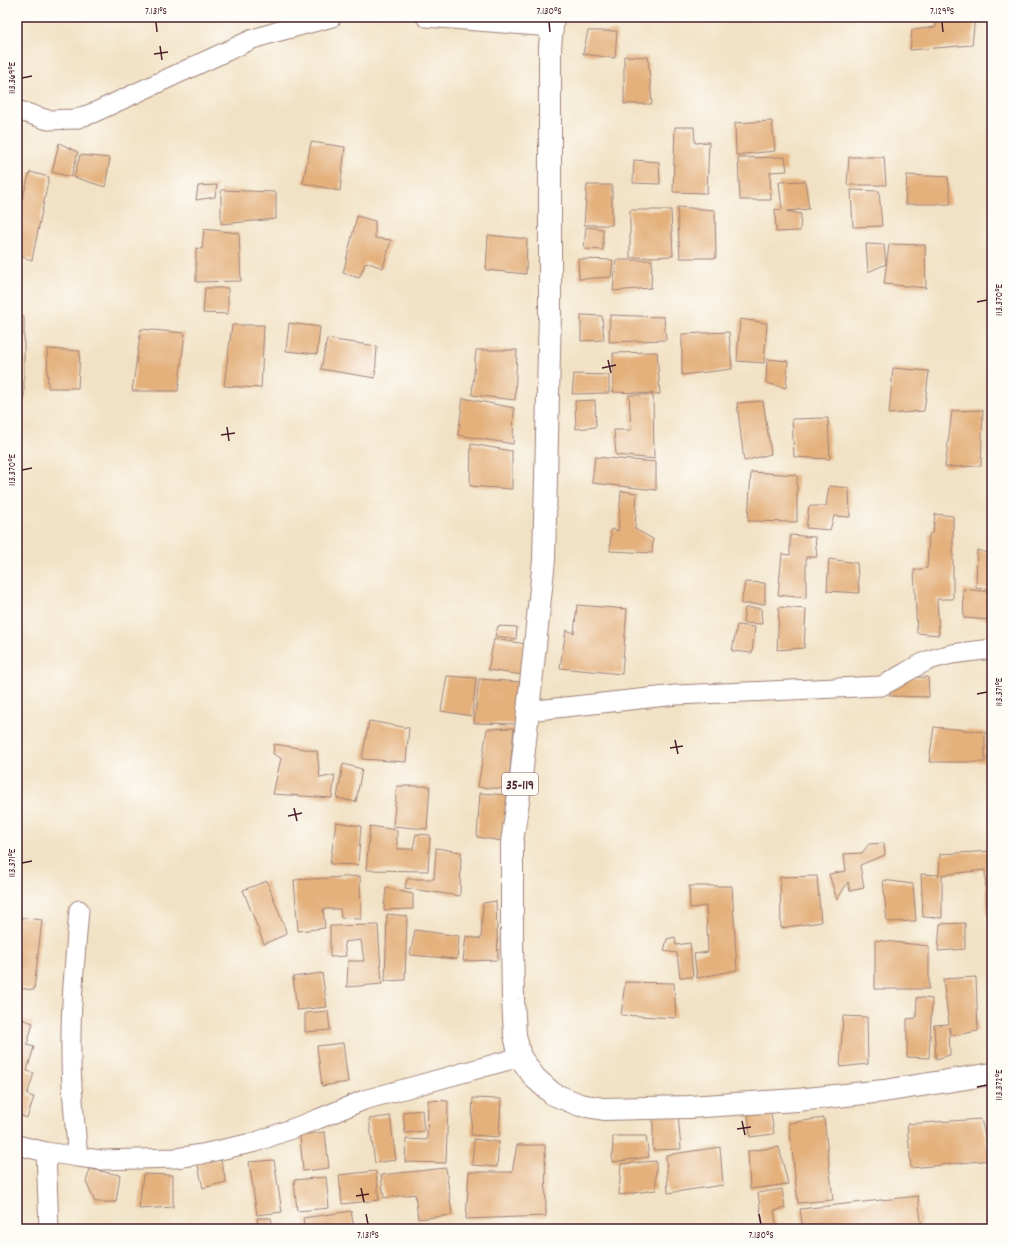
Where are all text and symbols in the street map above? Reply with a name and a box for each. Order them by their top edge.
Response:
text: 7.131°S [145,5,167,19]
text: 7.130°S [536,5,562,19]
text: 7.129°S [930,5,954,19]
text: 113.369°E [6,61,20,94]
text: 113.370°E [993,284,1007,316]
text: 113.370°E [6,454,20,486]
text: 113.371°E [993,677,1007,706]
road number: 35-119 [502,773,538,795]
text: 113.371°E [6,848,20,877]
text: 113.372°E [993,1069,1007,1100]
text: 7.131°S [357,1229,379,1243]
text: 7.130°S [748,1229,774,1243]

